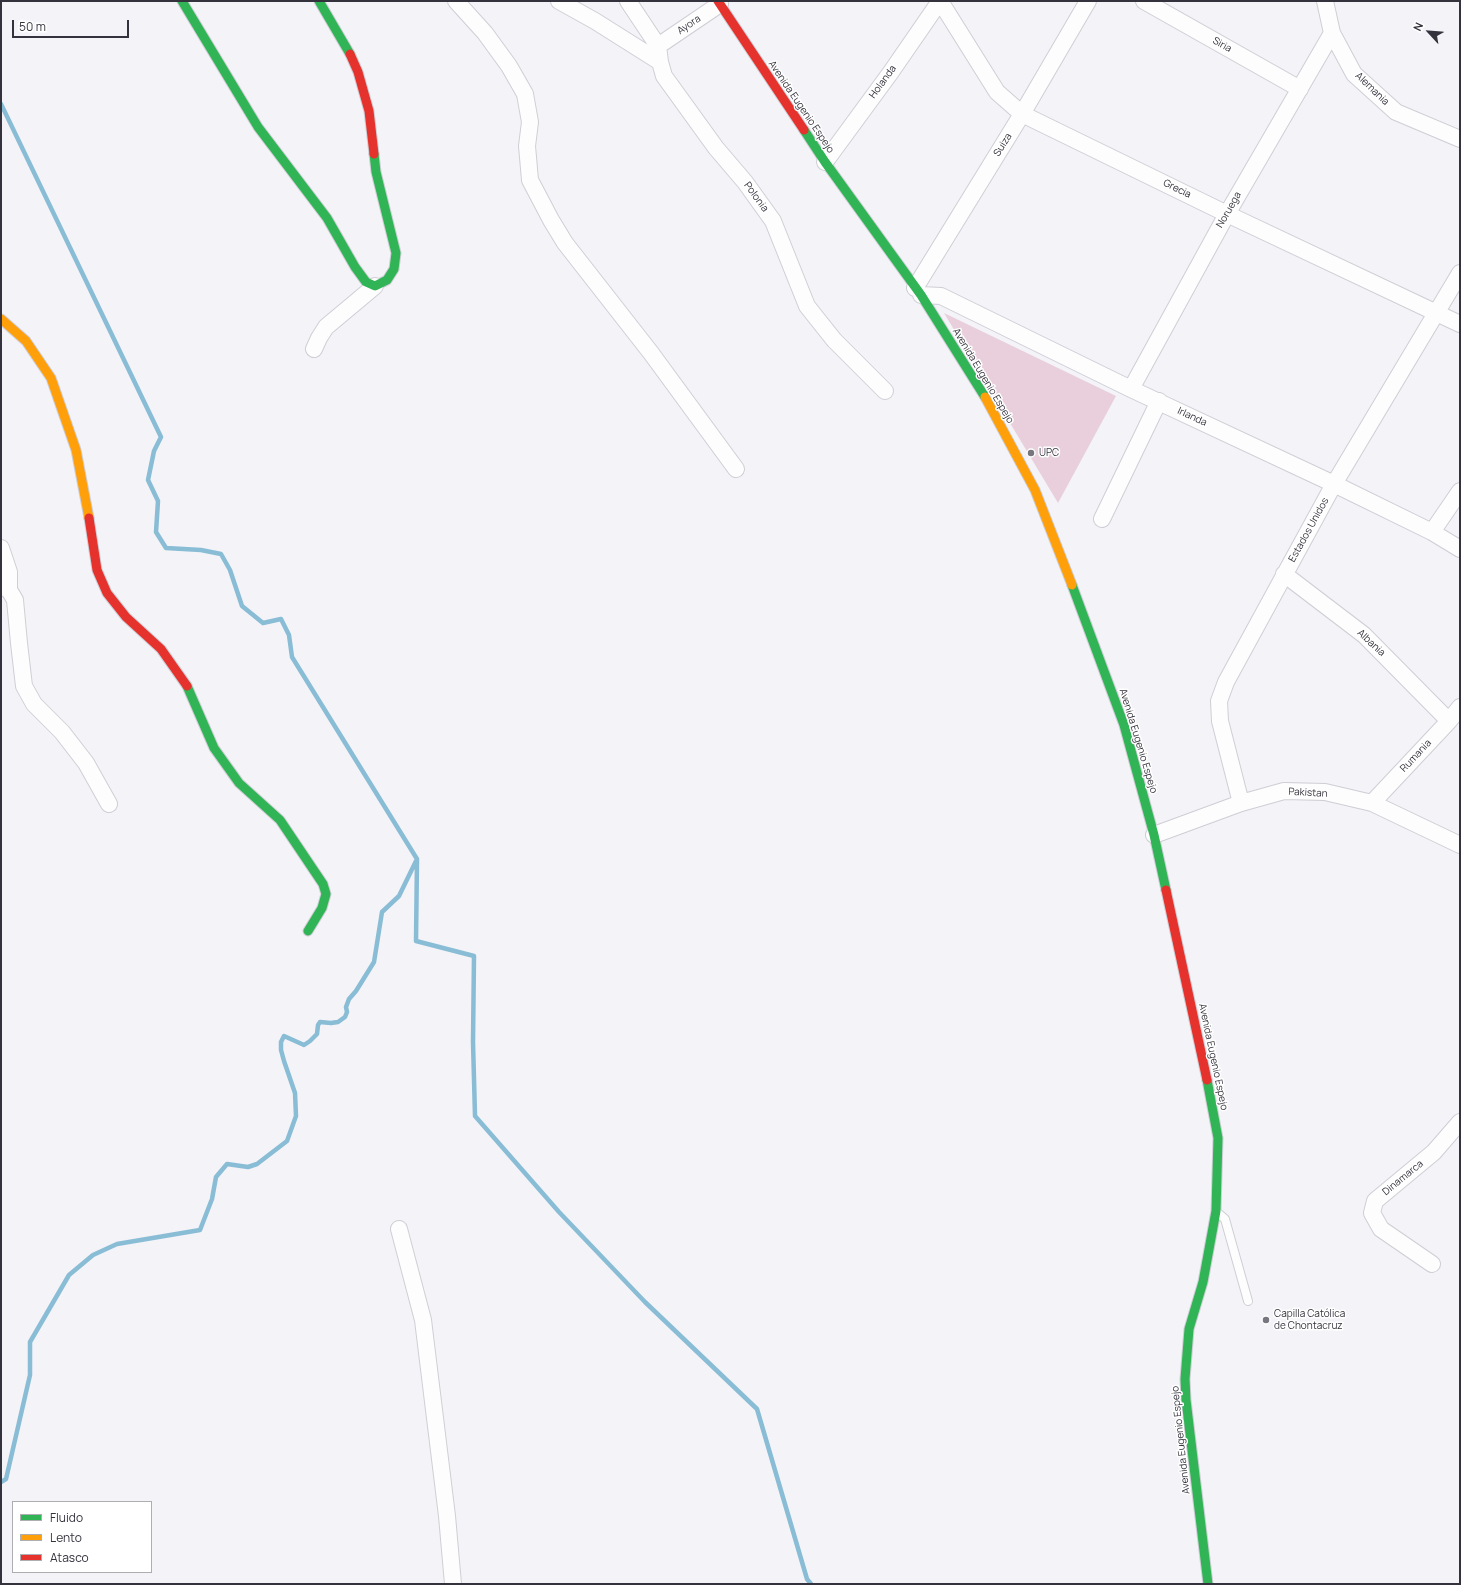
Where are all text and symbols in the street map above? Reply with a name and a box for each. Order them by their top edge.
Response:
scale bar [14,12,131,38]
north arrow [1409,12,1449,52]
street label: Ayora [675,13,703,37]
text: 50 m [19,18,46,35]
text: N [1409,20,1426,33]
street label: Siria [1210,35,1234,55]
street label: Avenida Eugenio Espejo [766,59,836,155]
street label: Holanda [867,63,899,101]
street label: Alemania [1353,70,1391,108]
street label: Suiza [991,131,1015,159]
street label: Grecia [1161,177,1193,201]
street label: Polonia [741,180,771,214]
street label: Noruega [1214,190,1244,230]
street label: Avenida Eugenio Espejo [950,326,1016,426]
street label: Irlanda [1175,405,1209,429]
place label: UPC [1039,447,1059,459]
marker: UPC [1026,448,1036,458]
street label: Estados Unidos [1286,496,1332,564]
street label: Albania [1354,627,1388,659]
street label: Avenida Eugenio Espejo [1116,687,1160,795]
street label: Rumania [1398,737,1434,775]
street label: Pakistan [1288,786,1328,800]
street label: Avenida Eugenio Espejo [1196,1003,1230,1111]
street label: Dinamarca [1380,1158,1426,1198]
place label: Capilla Católica de Chontacruz [1274,1308,1345,1332]
marker: Capilla Católica de Chontacruz [1261,1315,1271,1325]
street label: Avenida Eugenio Espejo [1169,1385,1193,1495]
legend [12,1501,152,1573]
text: Fluido [50,1509,83,1526]
text: Lento [50,1529,82,1546]
text: Atasco [50,1549,89,1566]

